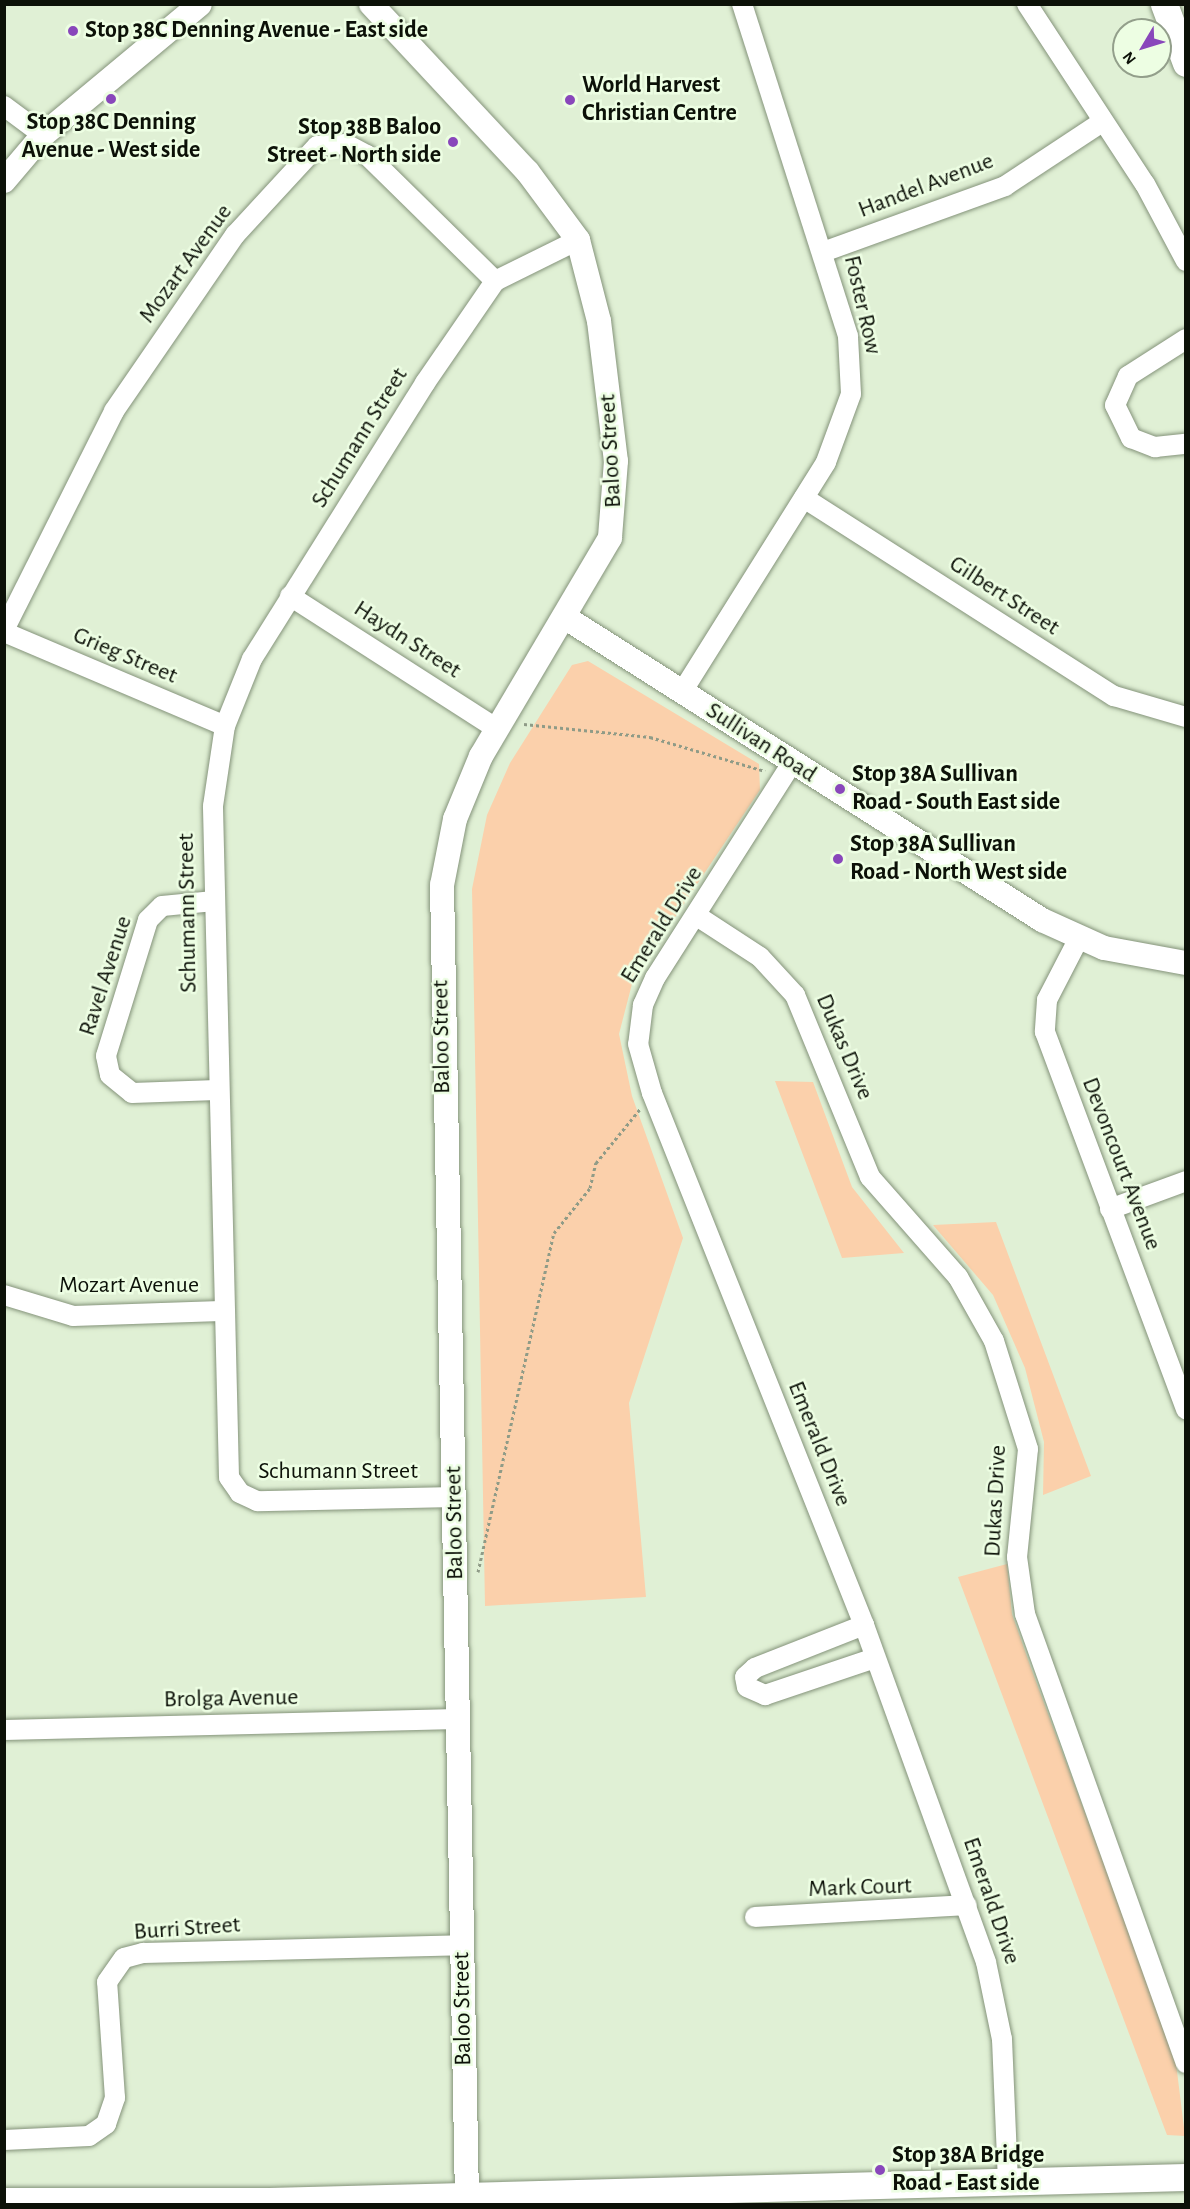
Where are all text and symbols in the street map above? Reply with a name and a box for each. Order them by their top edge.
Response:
place label: Stop 38C Denning Avenue - East side [85,17,428,45]
north arrow [1112,18,1172,78]
marker: Stop 38C Denning Avenue - East side [66,24,80,38]
text: N [1120,49,1139,67]
place label: World Harvest Christian Centre [582,72,737,128]
marker: Stop 38C Denning Avenue - West side [104,92,118,106]
marker: World Harvest Christian Centre [563,93,577,107]
place label: Stop 38C Denning Avenue - West side [22,109,200,165]
place label: Stop 38B Baloo Street - North side [267,114,441,170]
marker: Stop 38B Baloo Street - North side [446,135,460,149]
street label: Handel Avenue [854,147,998,225]
street label: Mozart Avenue [133,199,239,329]
street label: Foster Row [837,253,887,357]
street label: Schumann Street [306,363,414,513]
street label: Baloo Street [594,393,628,509]
street label: Gilbert Street [944,550,1064,642]
street label: Haydn Street [348,595,466,685]
street label: Grieg Street [69,621,181,691]
street label: Sullivan Road [700,697,822,789]
place label: Stop 38A Sullivan Road - South East side [852,761,1060,817]
marker: Stop 38A Sullivan Road - South East side [833,782,847,796]
place label: Stop 38A Sullivan Road - North West side [850,831,1067,887]
street label: Schumann Street [172,833,204,993]
marker: Stop 38A Sullivan Road - North West side [831,852,845,866]
street label: Emerald Drive [615,861,709,989]
street label: Ravel Avenue [73,912,139,1040]
street label: Baloo Street [427,980,457,1094]
street label: Dukas Drive [809,990,879,1104]
street label: Devoncourt Avenue [1075,1074,1167,1254]
street label: Mozart Avenue [59,1272,199,1300]
street label: Emerald Drive [781,1377,857,1511]
street label: Dukas Drive [979,1444,1013,1558]
street label: Schumann Street [258,1458,418,1486]
street label: Baloo Street [440,1466,470,1580]
street label: Brolga Avenue [164,1683,298,1715]
street label: Emerald Drive [956,1834,1026,1968]
street label: Mark Court [808,1872,912,1904]
street label: Burri Street [133,1911,241,1947]
street label: Baloo Street [448,1952,478,2066]
place label: Stop 38A Bridge Road - East side [892,2142,1044,2198]
marker: Stop 38A Bridge Road - East side [873,2163,887,2177]

